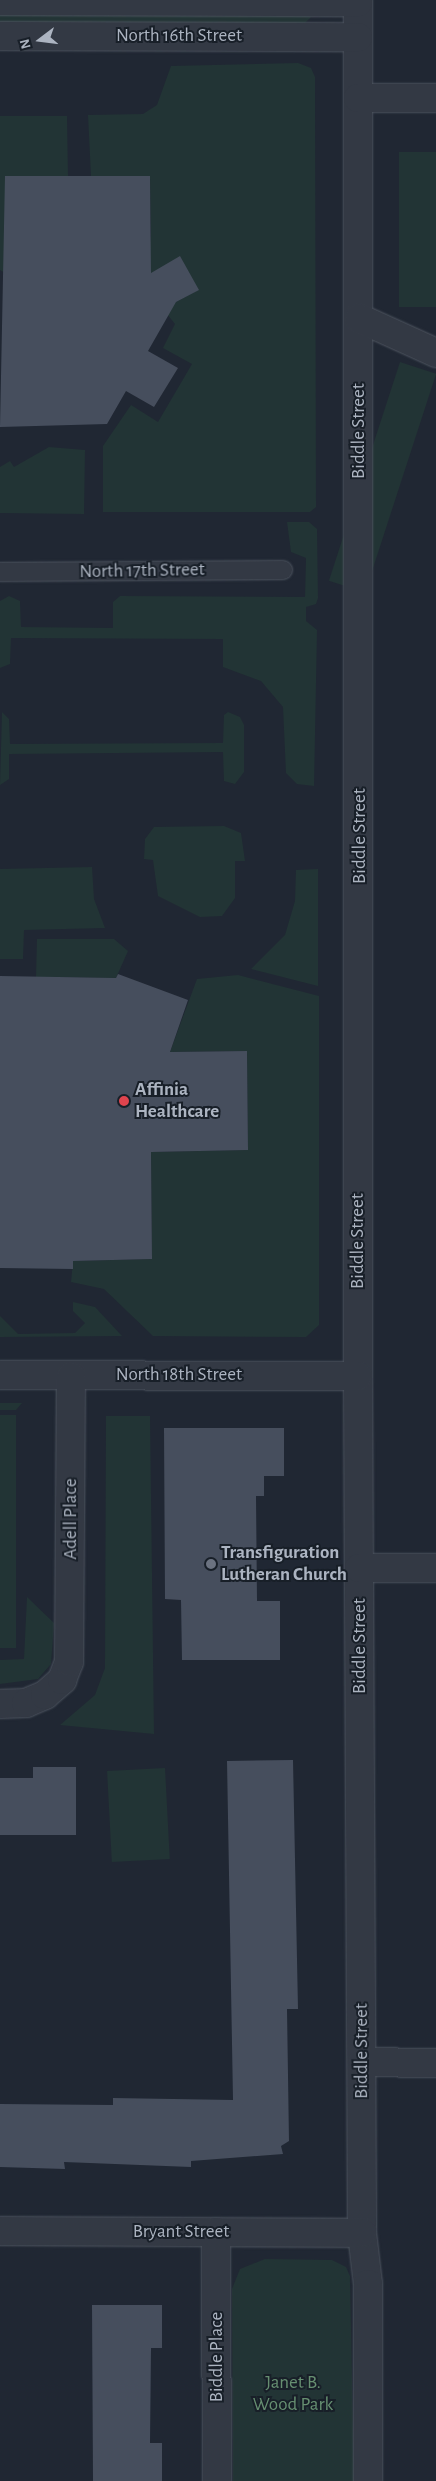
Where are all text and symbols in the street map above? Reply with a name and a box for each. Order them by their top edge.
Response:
north arrow [15,15,65,65]
street label: North 16th Street [116,25,242,47]
text: N [17,37,34,50]
street label: Biddle Street [348,383,370,479]
street label: North 17th Street [79,559,205,583]
street label: Biddle Street [349,788,371,884]
place label: Affinia Healthcare [135,1079,219,1123]
marker: Affinia Healthcare [117,1094,131,1108]
street label: Biddle Street [347,1193,369,1289]
street label: North 18th Street [116,1364,242,1386]
street label: Adell Place [60,1478,82,1560]
place label: Transfiguration Lutheran Church [221,1542,347,1586]
marker: Transfiguration Lutheran Church [205,1558,217,1570]
street label: Biddle Street [349,1598,371,1694]
street label: Biddle Street [351,2003,373,2099]
street label: Bryant Street [133,2221,229,2243]
street label: Biddle Place [206,2312,228,2402]
park label: Janet B. Wood Park [253,2372,333,2416]

